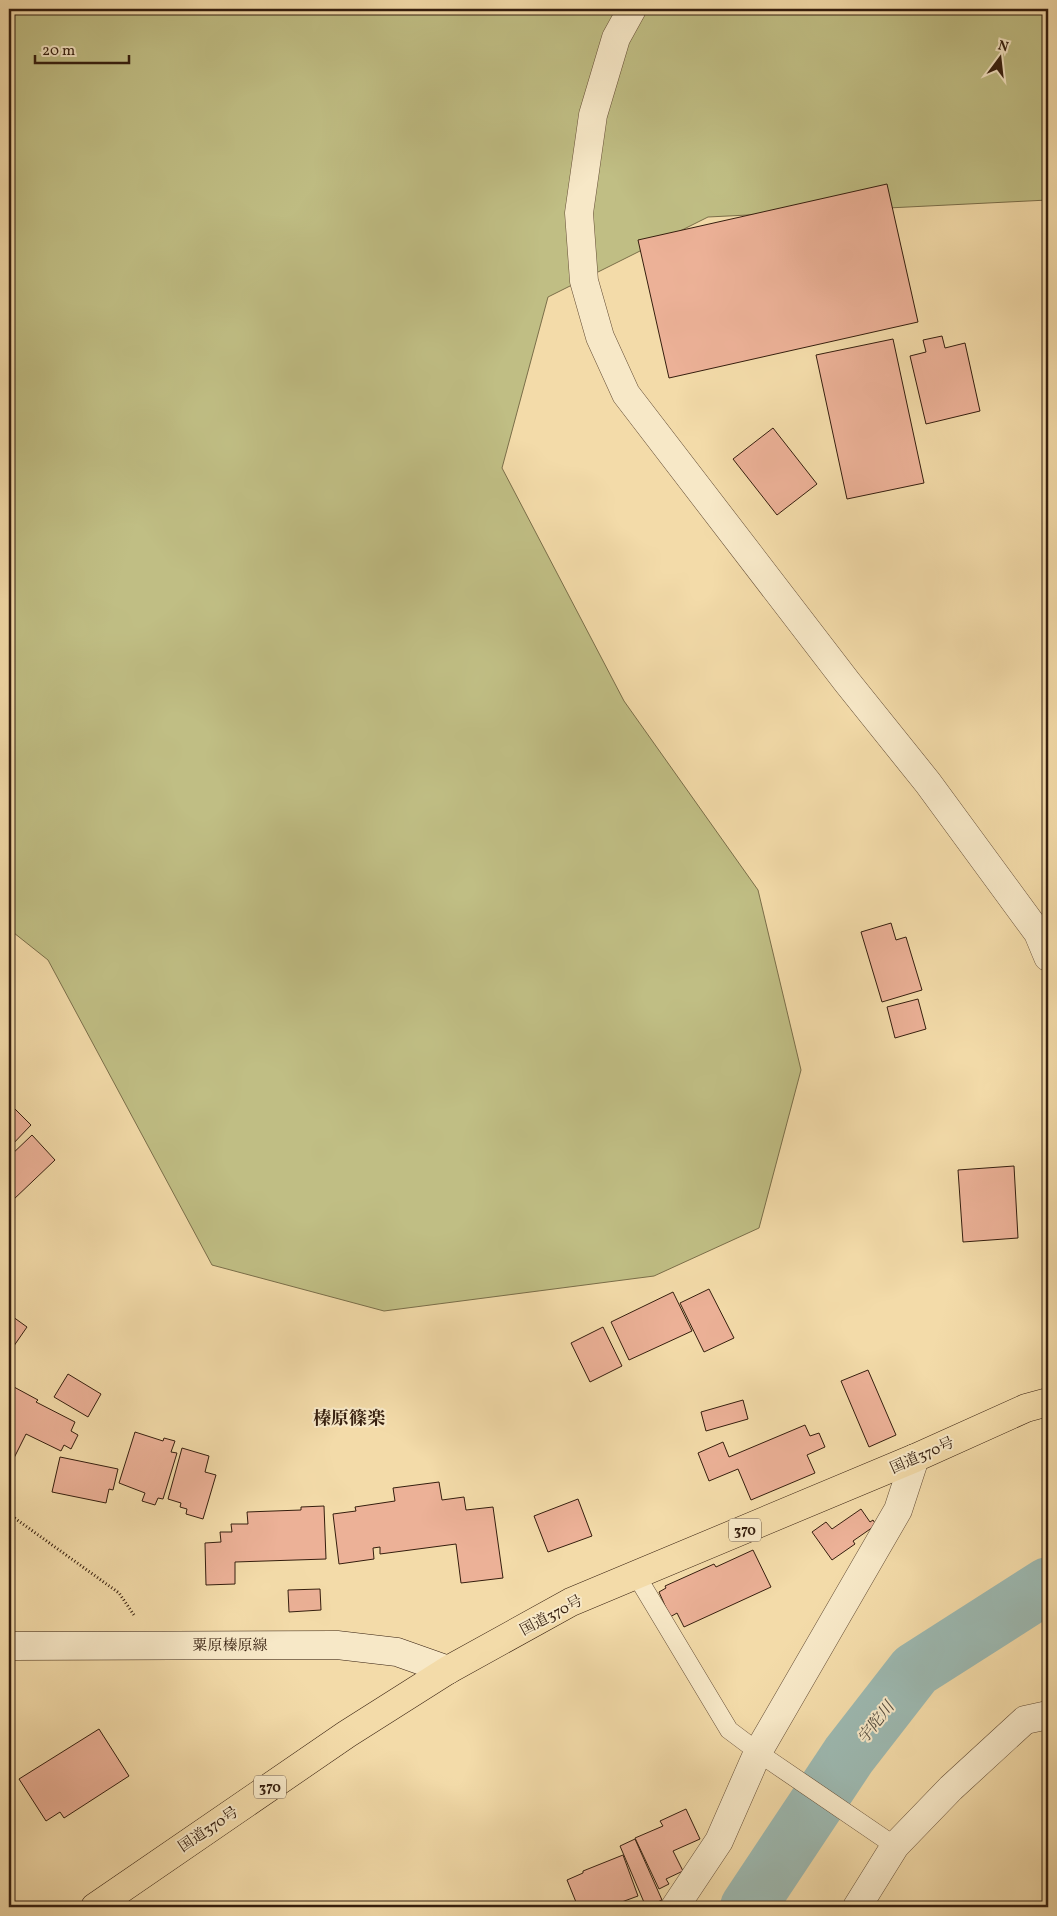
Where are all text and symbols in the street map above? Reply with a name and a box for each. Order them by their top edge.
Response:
scale bar [35,32,129,64]
north arrow [974,32,1024,82]
text: N [996,36,1010,57]
text: 20 m [42,41,75,62]
district label: 榛原篠楽 [313,1407,385,1432]
street label: 国道370号 [887,1433,958,1480]
road number: 370 [729,1518,761,1542]
street label: 国道370号 [517,1591,587,1642]
street label: 粟原榛原線 [192,1636,268,1657]
water label: 宇陀川 [853,1696,901,1749]
road number: 370 [254,1775,286,1798]
street label: 国道370号 [175,1802,243,1858]

